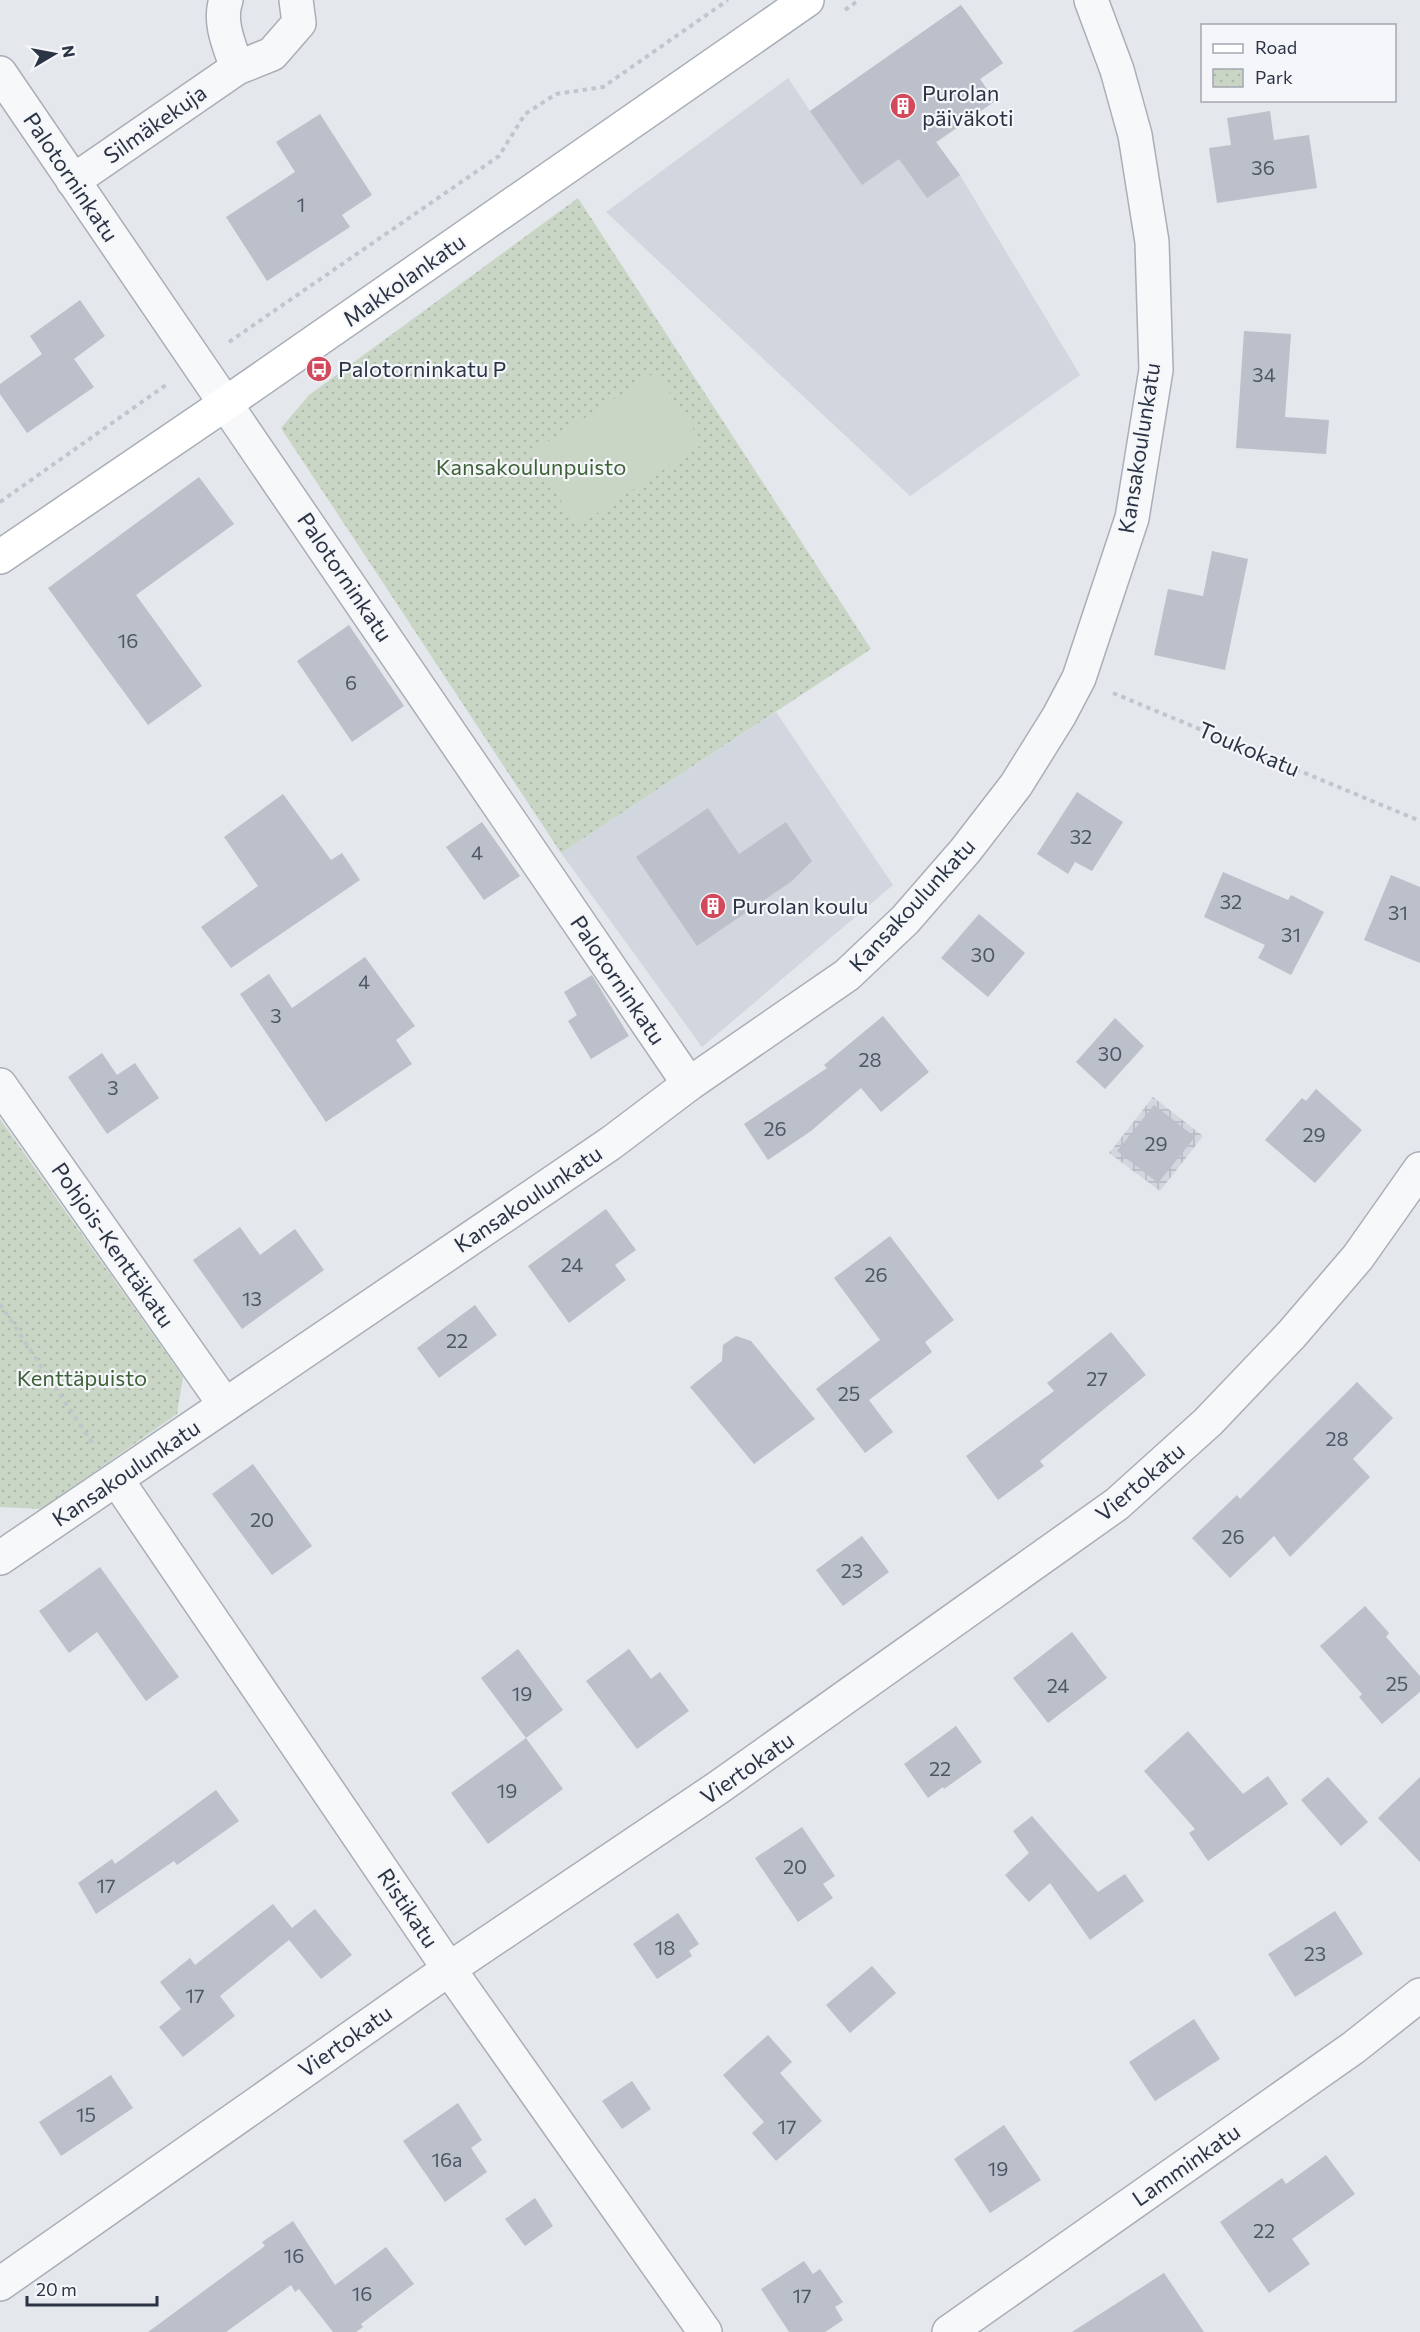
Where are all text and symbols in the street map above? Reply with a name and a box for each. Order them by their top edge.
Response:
north arrow [24,24,84,84]
legend [1201,24,1396,102]
text: Road [1255,36,1297,58]
text: N [59,44,80,59]
text: Park [1255,66,1293,88]
street label: Silmäkekuja [98,78,211,169]
place label: Purolan päiväkoti [922,79,1014,131]
building icon: Purolan päiväkoti [888,91,918,121]
street label: Palotorninkatu [18,107,125,247]
house number: 36 [1251,155,1275,179]
house number: 1 [297,192,305,216]
street label: Makkolankatu [337,227,470,332]
bus stop icon: Palotorninkatu P [304,354,334,384]
place label: Palotorninkatu P [338,355,506,382]
street label: Kansakoulunkatu [1112,361,1165,535]
house number: 34 [1252,362,1276,386]
park label: Kansakoulunpuisto [436,453,626,480]
street label: Palotorninkatu [292,507,399,647]
house number: 16 [118,628,138,652]
house number: 6 [345,670,357,694]
street label: Toukokatu [1195,715,1304,782]
house number: 32 [1070,824,1092,848]
street label: Kansakoulunkatu [843,832,980,977]
house number: 4 [471,840,483,864]
house number: 32 [1220,889,1242,913]
building icon: Purolan koulu [698,891,728,921]
place label: Purolan koulu [732,892,868,919]
house number: 31 [1388,900,1408,924]
street label: Palotorninkatu [565,910,672,1050]
house number: 31 [1281,922,1301,946]
house number: 30 [971,942,995,966]
house number: 4 [358,969,370,993]
house number: 3 [270,1003,282,1027]
house number: 30 [1098,1041,1122,1065]
house number: 28 [858,1047,882,1071]
house number: 3 [107,1075,119,1099]
house number: 26 [763,1116,787,1140]
house number: 29 [1302,1122,1326,1146]
house number: 29 [1144,1131,1168,1155]
street label: Kansakoulunkatu [449,1139,607,1258]
street label: Pohjois-Kenttäkatu [46,1157,180,1332]
house number: 24 [561,1252,583,1276]
house number: 26 [864,1262,888,1286]
house number: 13 [242,1286,262,1310]
house number: 22 [446,1328,468,1352]
park label: Kenttäpuisto [17,1364,147,1391]
house number: 27 [1086,1366,1108,1390]
house number: 25 [838,1381,860,1405]
street label: Kansakoulunkatu [47,1413,205,1532]
house number: 28 [1325,1426,1349,1450]
street label: Viertokatu [1090,1437,1190,1527]
house number: 20 [250,1507,274,1531]
house number: 26 [1221,1524,1245,1548]
house number: 23 [841,1558,863,1582]
house number: 25 [1386,1671,1408,1695]
house number: 24 [1047,1673,1069,1697]
house number: 19 [512,1681,532,1705]
street label: Viertokatu [695,1726,799,1810]
house number: 22 [929,1756,951,1780]
house number: 19 [497,1778,517,1802]
house number: 20 [783,1854,807,1878]
street label: Ristikatu [372,1863,445,1952]
house number: 17 [96,1873,116,1897]
house number: 18 [655,1935,675,1959]
house number: 23 [1304,1941,1326,1965]
house number: 17 [185,1983,205,2007]
street label: Viertokatu [293,1999,397,2083]
house number: 15 [76,2102,96,2126]
house number: 17 [777,2114,797,2138]
street label: Lamminkatu [1127,2118,1245,2212]
house number: 16a [431,2147,463,2171]
house number: 19 [988,2156,1008,2180]
house number: 22 [1253,2218,1275,2242]
house number: 16 [284,2243,304,2267]
scale bar [27,2269,158,2307]
text: 20 m [36,2278,77,2300]
house number: 16 [352,2281,372,2305]
house number: 17 [792,2283,812,2307]

